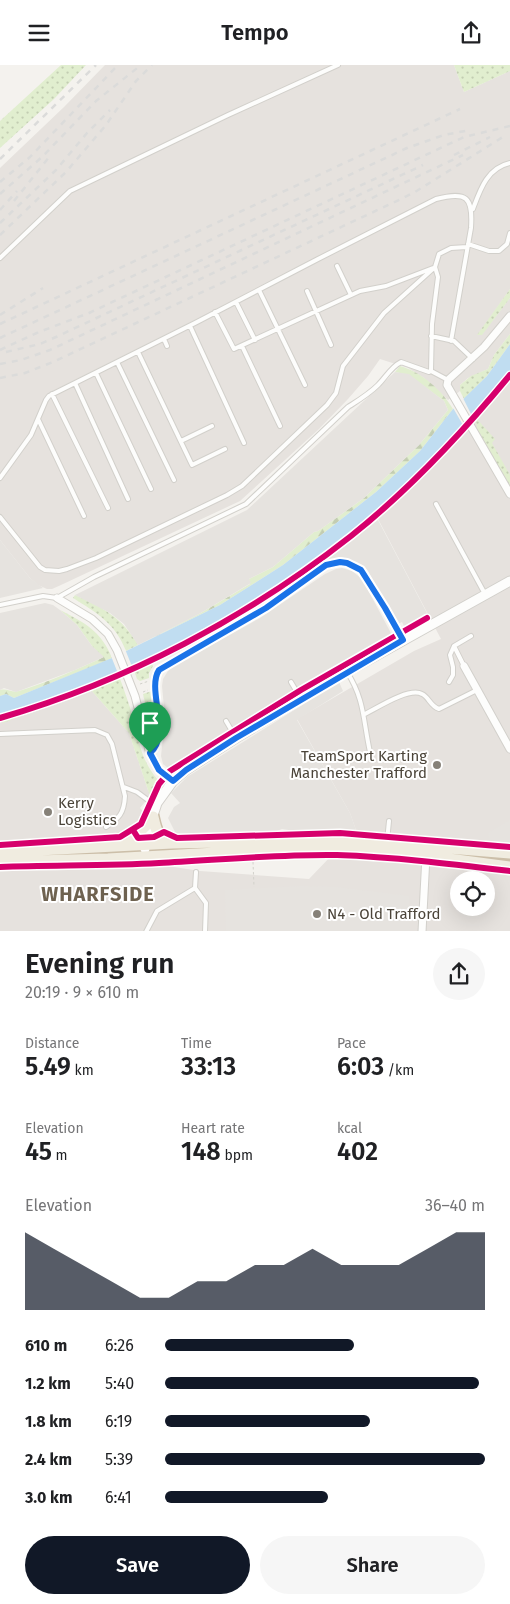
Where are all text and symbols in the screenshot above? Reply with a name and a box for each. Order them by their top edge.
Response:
icon: menu [25,19,53,47]
text: Tempo [221,19,289,46]
icon: share [457,19,485,47]
pin [129,702,171,753]
icon: arrive [136,709,164,737]
place label: TeamSport Karting Manchester Trafford [290,747,427,782]
marker: TeamSport Karting Manchester Trafford [431,759,443,771]
place label: Kerry Logistics [58,794,117,829]
marker: Kerry Logistics [42,806,54,818]
map controls [450,871,495,916]
button: locate [450,871,495,916]
district label: WHARFSIDE [41,882,155,906]
place label: N4 - Old Trafford [327,905,441,923]
marker: N4 - Old Trafford [311,908,323,920]
text: Evening run [25,947,174,980]
button: share [433,948,485,1000]
text: 20:19 · 9 × 610 m [25,983,139,1002]
text: Distance [25,1035,79,1052]
text: Time [181,1035,212,1052]
text: Pace [337,1035,366,1052]
text: 5.49 [25,1052,71,1082]
text: 33:13 [181,1052,236,1082]
text: 6:03 [337,1052,384,1082]
text: km [71,1062,94,1079]
text: /km [384,1062,414,1079]
text: Elevation [25,1120,84,1137]
text: Heart rate [181,1120,245,1137]
text: kcal [337,1120,362,1137]
text: 45 [25,1137,52,1167]
text: 148 [181,1137,221,1167]
text: 402 [337,1137,378,1167]
text: m [52,1147,68,1164]
text: bpm [221,1147,253,1164]
text: Elevation [25,1196,92,1215]
text: 36–40 m [425,1196,485,1215]
text: 610 m [25,1336,67,1355]
text: 6:26 [105,1336,134,1355]
text: 1.2 km [25,1374,71,1393]
text: 5:40 [105,1374,134,1393]
text: 1.8 km [25,1412,72,1431]
text: 6:19 [105,1412,132,1431]
text: 2.4 km [25,1450,72,1469]
text: 5:39 [105,1450,133,1469]
text: 3.0 km [25,1488,72,1507]
text: 6:41 [105,1488,132,1507]
button: Save [25,1536,250,1594]
button: Share [260,1536,485,1594]

